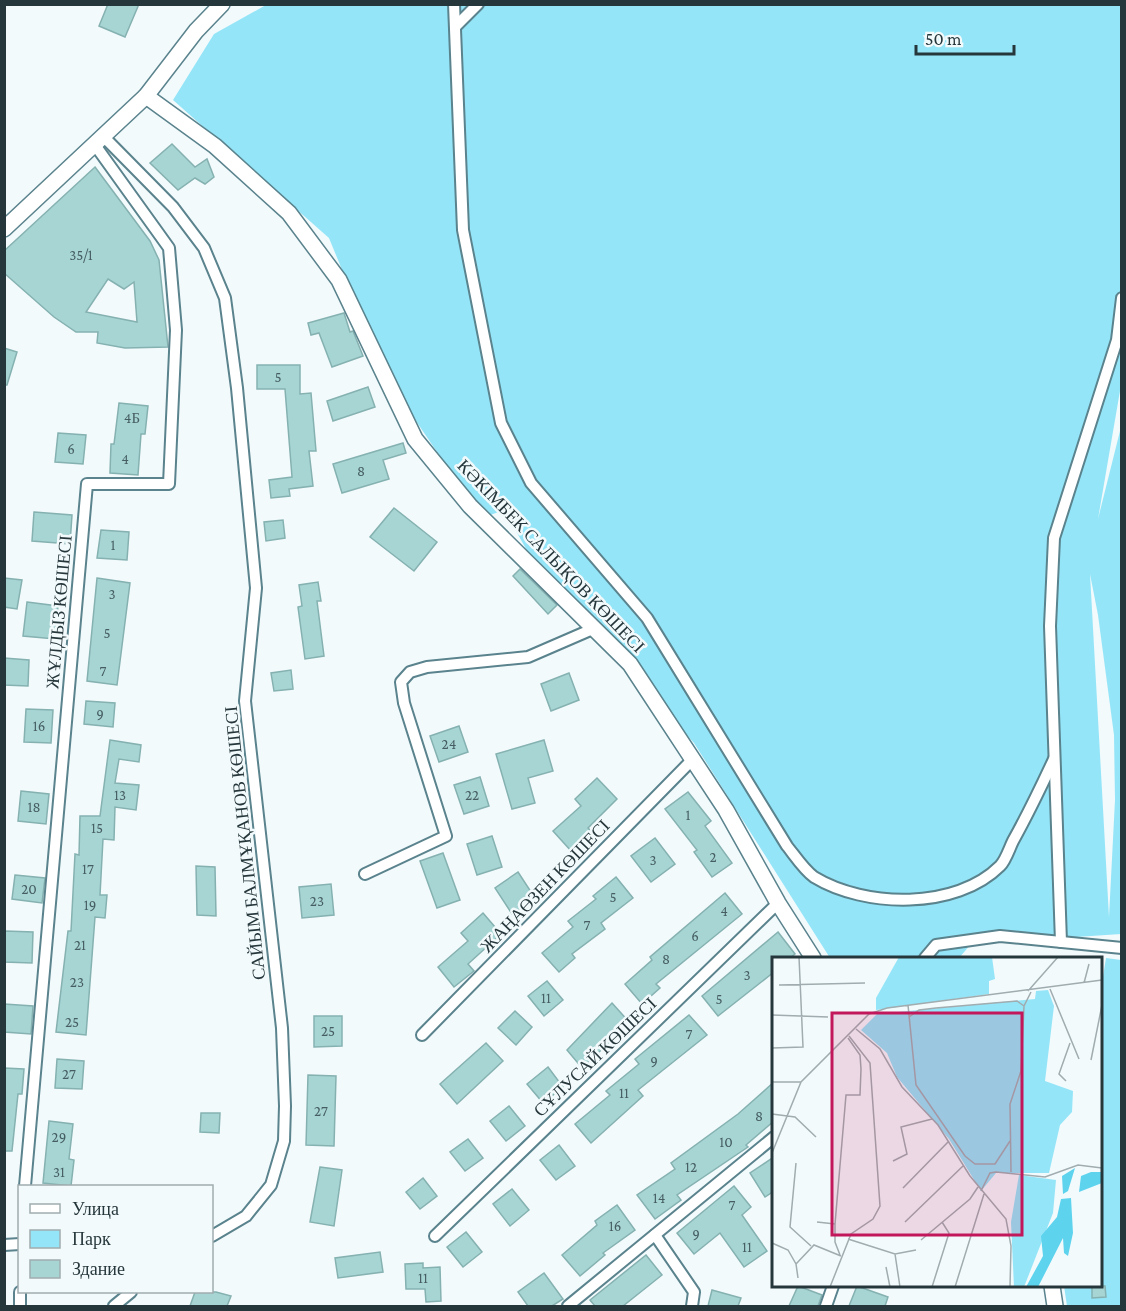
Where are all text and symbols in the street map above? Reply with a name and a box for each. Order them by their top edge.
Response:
scale bar [916,18,1014,56]
text: 50 m [925,29,962,49]
house number: 35/1 [69,247,93,263]
house number: 5 [274,369,282,385]
house number: 4Б [124,410,140,426]
house number: 6 [67,441,75,457]
house number: 4 [121,451,129,467]
street label: КӘКІМБЕК САЛЫҚОВ КӨШЕСІ [453,455,649,657]
house number: 8 [357,463,365,479]
street label: ЖҰЛДЫЗ КӨШЕСІ [42,534,76,690]
house number: 1 [111,537,116,553]
house number: 3 [108,586,116,602]
house number: 5 [103,625,111,641]
house number: 7 [100,663,107,679]
street label: САЙЫМ БАЛМҰҚАНОВ КӨШЕСІ [221,705,269,981]
house number: 9 [96,706,104,722]
house number: 16 [33,718,45,734]
house number: 24 [442,736,456,752]
house number: 13 [114,787,126,803]
house number: 22 [465,787,479,803]
house number: 18 [27,799,41,815]
house number: 1 [686,807,691,823]
street label: ЖАҢАӨЗЕН КӨШЕСІ [476,816,614,956]
house number: 15 [91,820,103,836]
house number: 2 [709,849,717,865]
house number: 3 [649,852,657,868]
house number: 17 [82,861,94,877]
house number: 20 [21,881,37,897]
house number: 5 [609,889,617,905]
house number: 23 [310,893,324,909]
house number: 19 [84,897,96,913]
house number: 4 [720,903,728,919]
house number: 7 [584,917,591,933]
house number: 6 [691,928,699,944]
house number: 21 [74,937,86,953]
house number: 8 [662,951,670,967]
inset map [772,957,1102,1287]
house number: 3 [743,967,751,983]
house number: 23 [70,974,84,990]
house number: 11 [541,990,551,1006]
house number: 5 [715,991,723,1007]
street label: СҰЛУСАЙ КӨШЕСІ [530,993,660,1121]
house number: 25 [65,1014,79,1030]
house number: 25 [321,1023,335,1039]
house number: 7 [686,1026,693,1042]
house number: 9 [650,1053,658,1069]
house number: 27 [62,1066,76,1082]
house number: 11 [619,1085,629,1101]
house number: 27 [314,1103,328,1119]
house number: 8 [755,1108,763,1124]
house number: 29 [52,1129,66,1145]
house number: 10 [719,1134,733,1150]
house number: 12 [685,1159,697,1175]
house number: 31 [53,1164,65,1180]
legend [18,1185,213,1293]
house number: 14 [653,1190,665,1206]
house number: 7 [729,1197,736,1213]
text: Улица [72,1199,119,1219]
house number: 16 [609,1218,621,1234]
house number: 9 [692,1226,700,1242]
text: Парк [72,1229,111,1249]
house number: 11 [742,1239,752,1255]
text: Здание [72,1259,125,1279]
house number: 11 [418,1270,428,1286]

